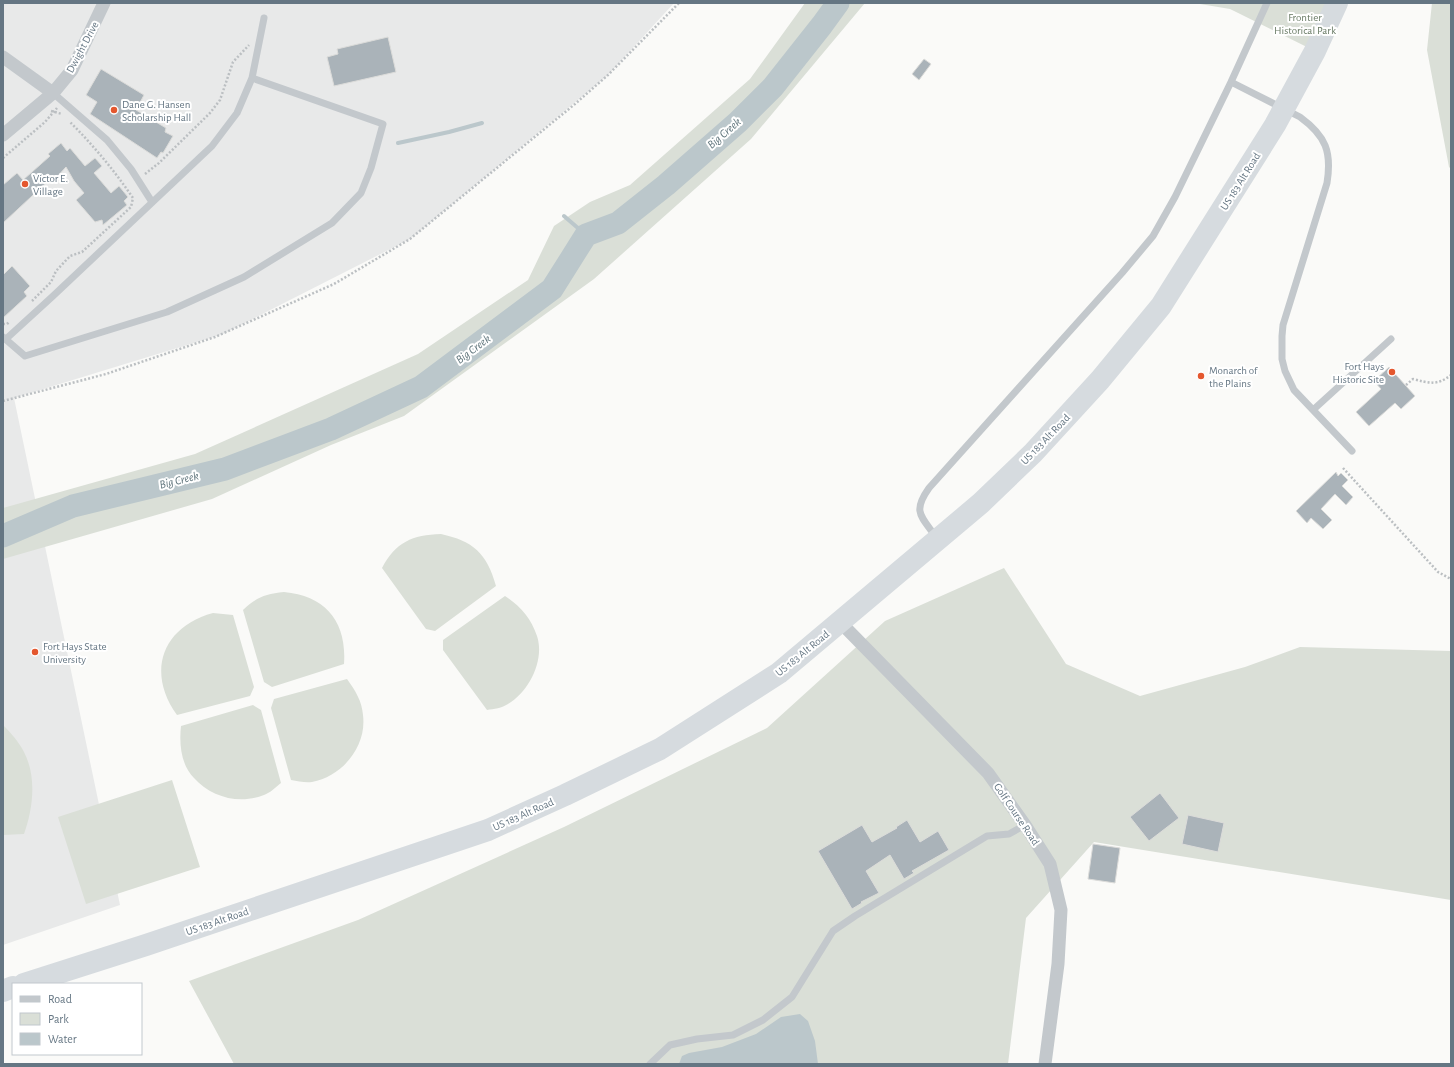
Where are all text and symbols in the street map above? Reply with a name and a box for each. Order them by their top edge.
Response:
park label: Frontier Historical Park [1274,12,1336,36]
street label: Dwight Drive [64,20,101,75]
place label: Dane G. Hansen Scholarship Hall [122,99,191,123]
marker: Dane G. Hansen Scholarship Hall [109,105,119,115]
water label: Big Creek [705,115,743,151]
street label: US 183 Alt Road [1218,150,1263,212]
place label: Victor E. Village [33,173,68,197]
marker: Victor E. Village [20,179,30,189]
water label: Big Creek [453,332,493,366]
place label: Fort Hays Historic Site [1333,361,1384,385]
place label: Monarch of the Plains [1209,365,1258,389]
marker: Fort Hays Historic Site [1387,367,1397,377]
marker: Monarch of the Plains [1196,371,1206,381]
street label: US 183 Alt Road [1019,412,1072,467]
water label: Big Creek [158,469,200,491]
street label: US 183 Alt Road [773,628,831,678]
place label: Fort Hays State University [43,641,107,665]
marker: Fort Hays State University [30,647,40,657]
street label: Golf Course Road [992,781,1042,848]
street label: US 183 Alt Road [491,796,556,833]
street label: US 183 Alt Road [184,906,250,937]
legend [12,983,142,1055]
text: Road [48,993,72,1005]
text: Park [48,1013,69,1025]
text: Water [48,1033,77,1045]

